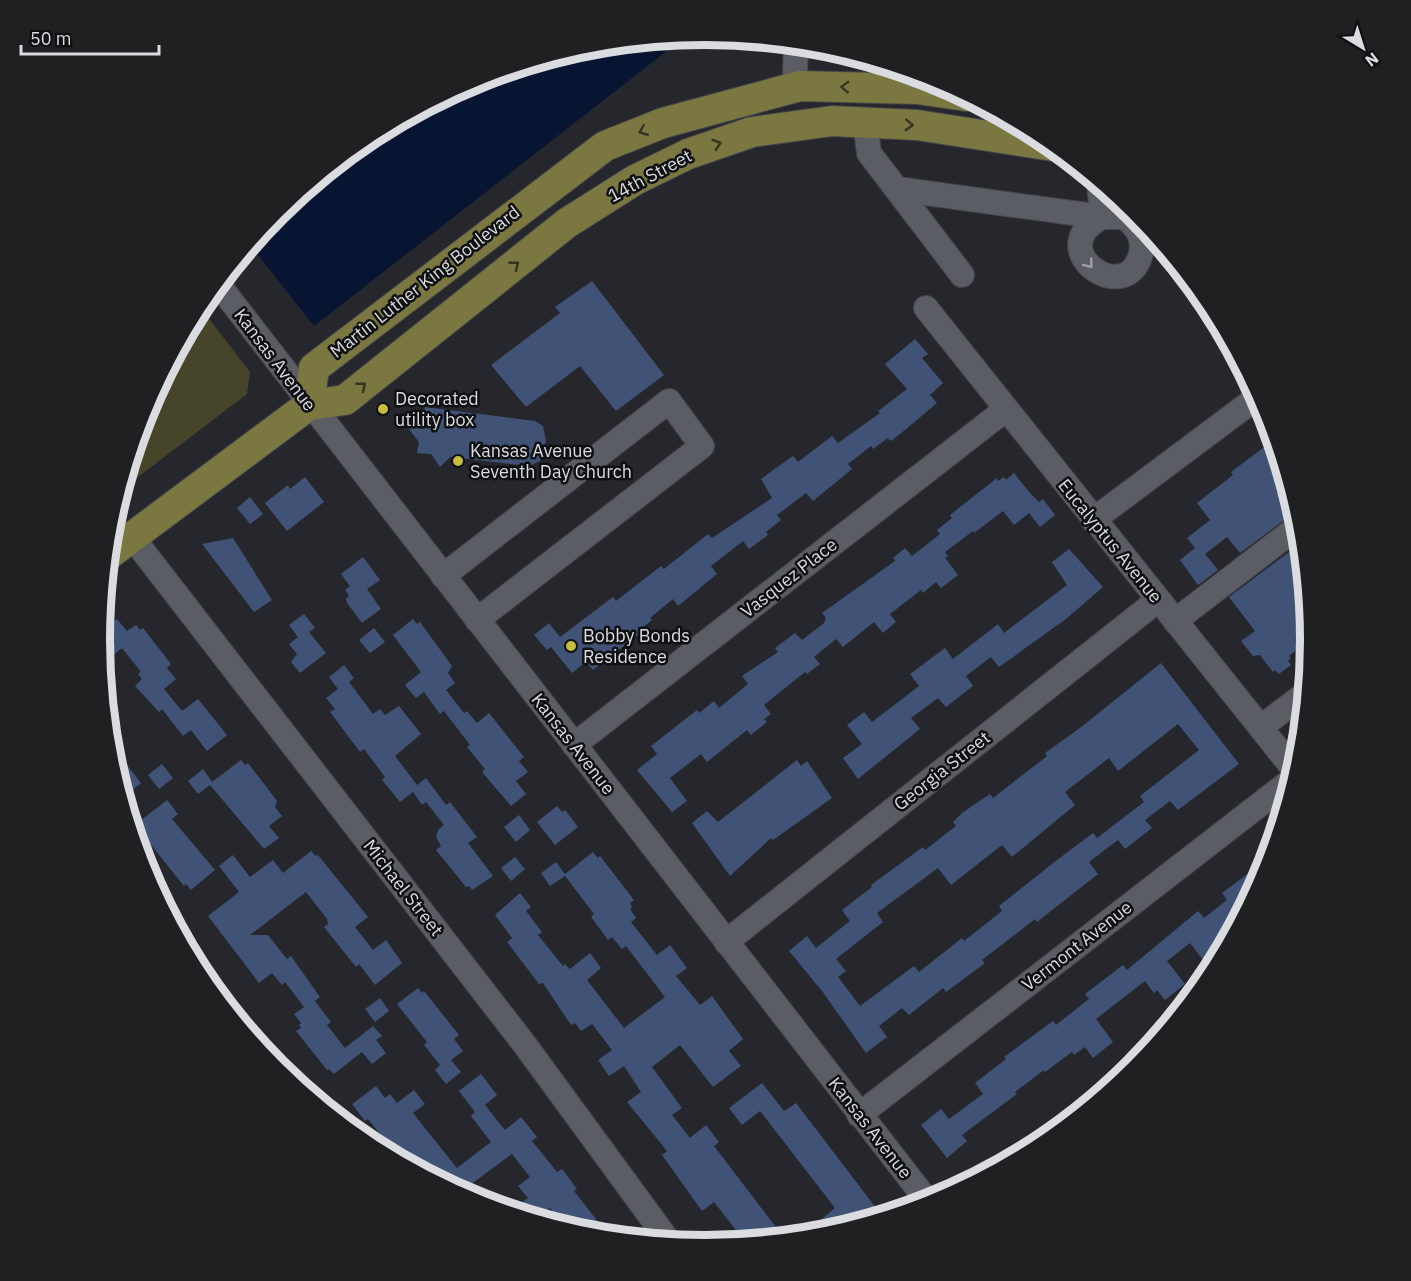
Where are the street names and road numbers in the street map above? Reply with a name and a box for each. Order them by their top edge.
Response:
street label: 14th Street [604,144,696,207]
street label: Martin Luther King Boulevard [325,200,524,363]
street label: Kansas Avenue [229,304,322,416]
street label: Eucalyptus Avenue [1053,474,1168,607]
street label: Vasquez Place [736,533,842,622]
street label: Kansas Avenue [527,688,620,799]
street label: Georgia Street [889,726,994,815]
street label: Michael Street [358,835,448,941]
street label: Vermont Avenue [1017,895,1136,996]
street label: Kansas Avenue [824,1072,917,1183]

